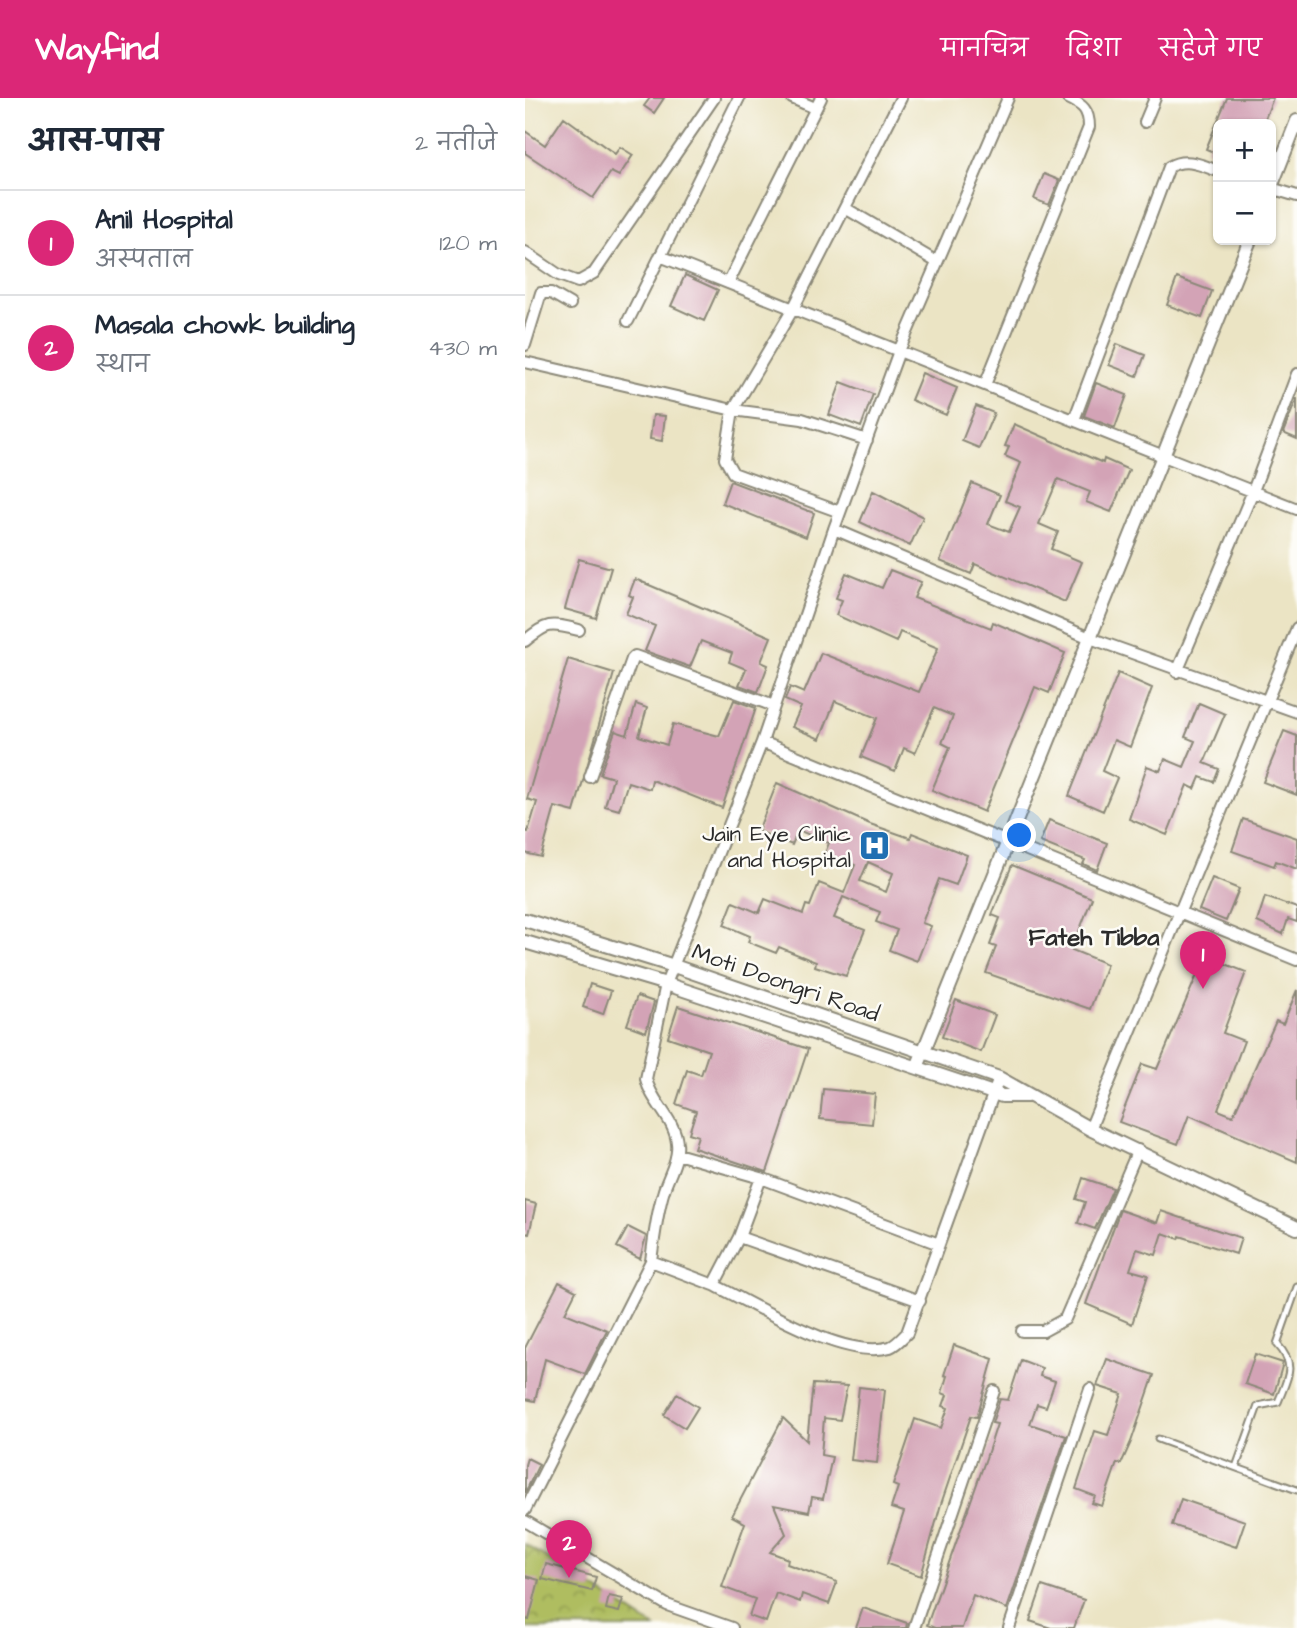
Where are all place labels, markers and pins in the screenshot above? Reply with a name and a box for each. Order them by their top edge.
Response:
place label: Jain Eye Clinic and Hospital [702,818,851,876]
hospital icon: Jain Eye Clinic and Hospital [857,829,891,863]
pin: 1 [1180,931,1226,989]
pin: 2 [546,1520,592,1578]

